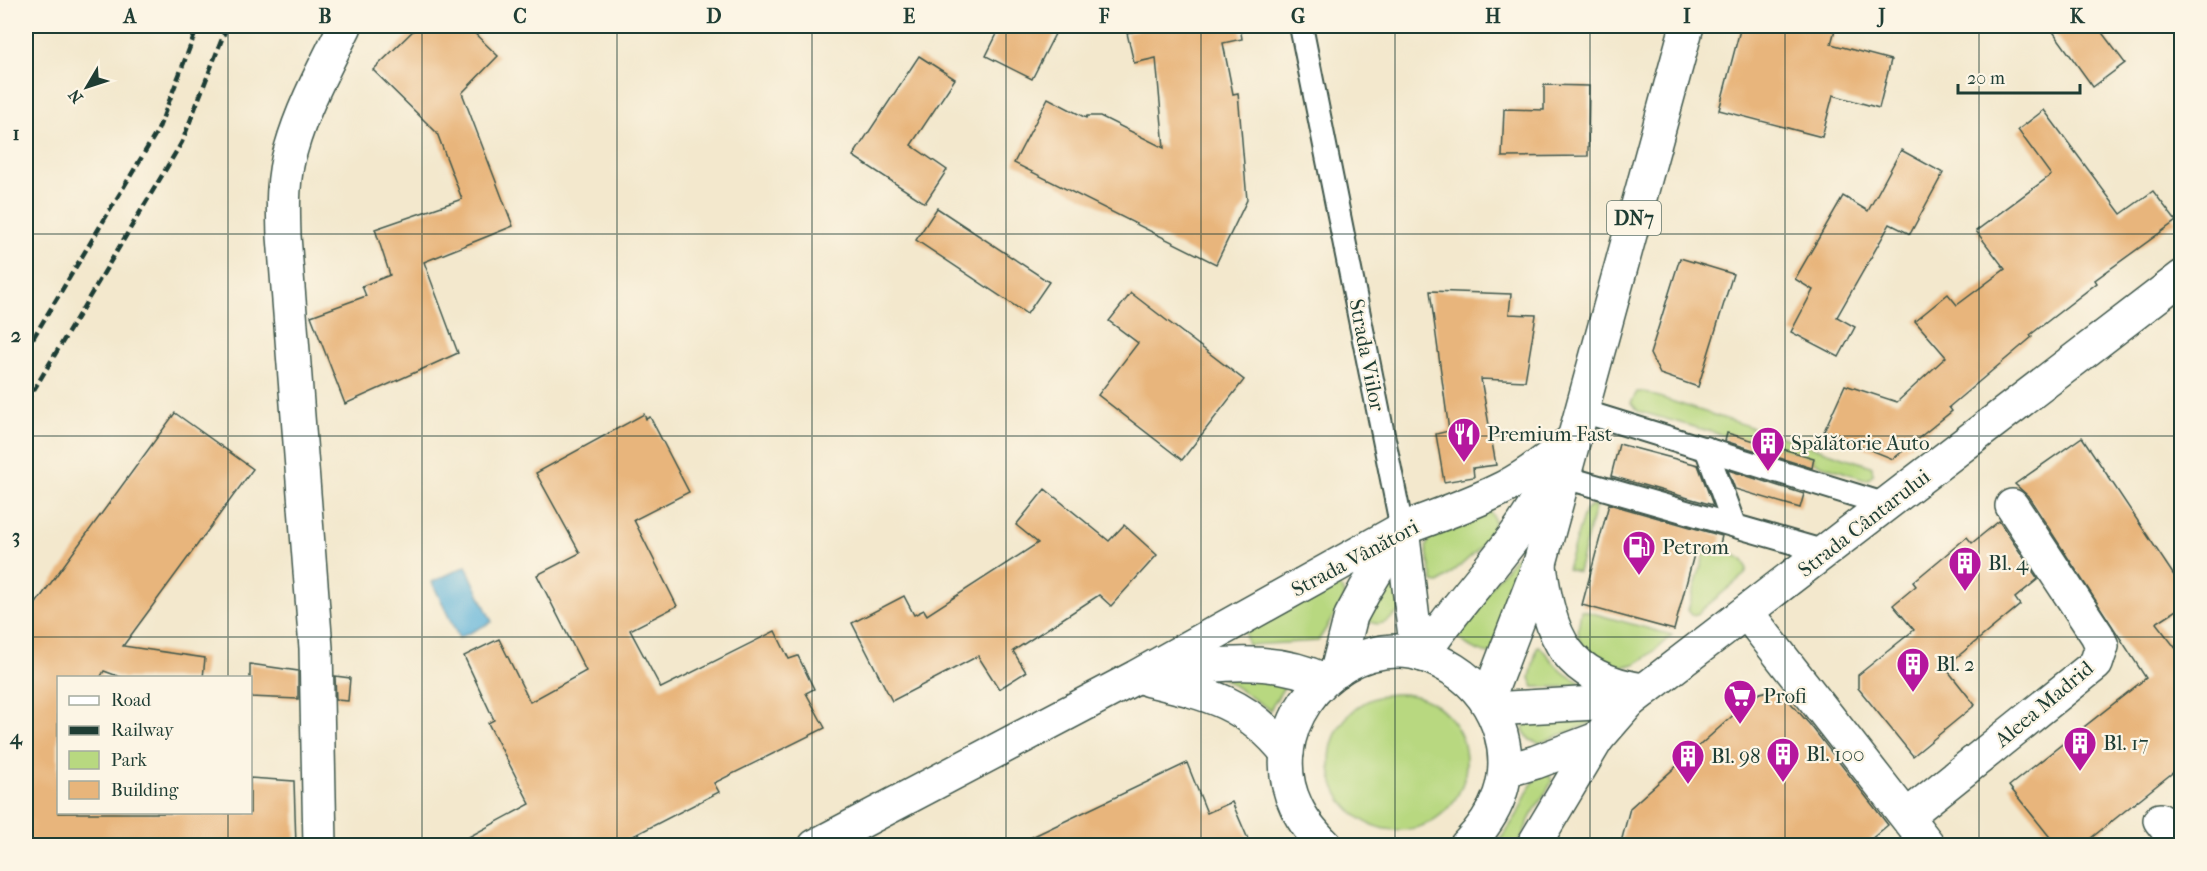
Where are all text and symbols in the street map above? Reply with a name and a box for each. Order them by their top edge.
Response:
text: A [122,5,138,28]
text: B [318,5,332,28]
text: C [513,5,527,28]
text: D [706,5,722,28]
text: E [903,5,915,28]
text: F [1098,5,1110,28]
text: G [1291,5,1305,28]
text: H [1485,5,1501,28]
text: I [1683,5,1691,28]
text: J [1876,5,1886,28]
text: K [2070,5,2086,28]
north arrow [57,57,117,117]
scale bar [1958,57,2080,95]
text: 20 m [1967,68,2005,89]
text: N [64,85,87,107]
text: 1 [12,122,20,145]
road number: DN7 [1607,201,1661,235]
street label: Strada Viilor [1344,297,1390,413]
text: 2 [11,324,21,347]
restaurant icon: Premium Fast [1446,416,1482,463]
place label: Premium Fast [1487,422,1613,446]
building icon: Spălătorie Auto [1750,425,1786,472]
place label: Spălătorie Auto [1791,431,1930,455]
street label: Strada Cântarului [1793,464,1935,582]
street label: Strada Vânători [1287,514,1423,602]
text: 3 [12,525,20,548]
fuel station icon: Petrom [1621,529,1657,576]
place label: Petrom [1662,535,1729,559]
building icon: Bl. 4 [1947,545,1983,592]
place label: Bl. 4 [1988,551,2029,575]
building icon: Bl. 2 [1895,646,1931,693]
place label: Bl. 2 [1936,652,1975,676]
street label: Aleea Madrid [1989,656,2099,753]
legend [57,676,252,814]
supermarket icon: Profi [1722,678,1758,725]
place label: Profi [1763,684,1807,708]
text: Road [111,690,151,711]
text: Railway [111,720,175,741]
building icon: Bl. 17 [2062,725,2098,772]
text: 4 [9,726,23,750]
place label: Bl. 17 [2103,731,2149,755]
building icon: Bl. 100 [1765,736,1801,783]
building icon: Bl. 98 [1670,738,1706,785]
place label: Bl. 100 [1806,742,1865,766]
place label: Bl. 98 [1711,744,1761,768]
text: Park [111,750,148,771]
text: Building [111,780,179,801]

